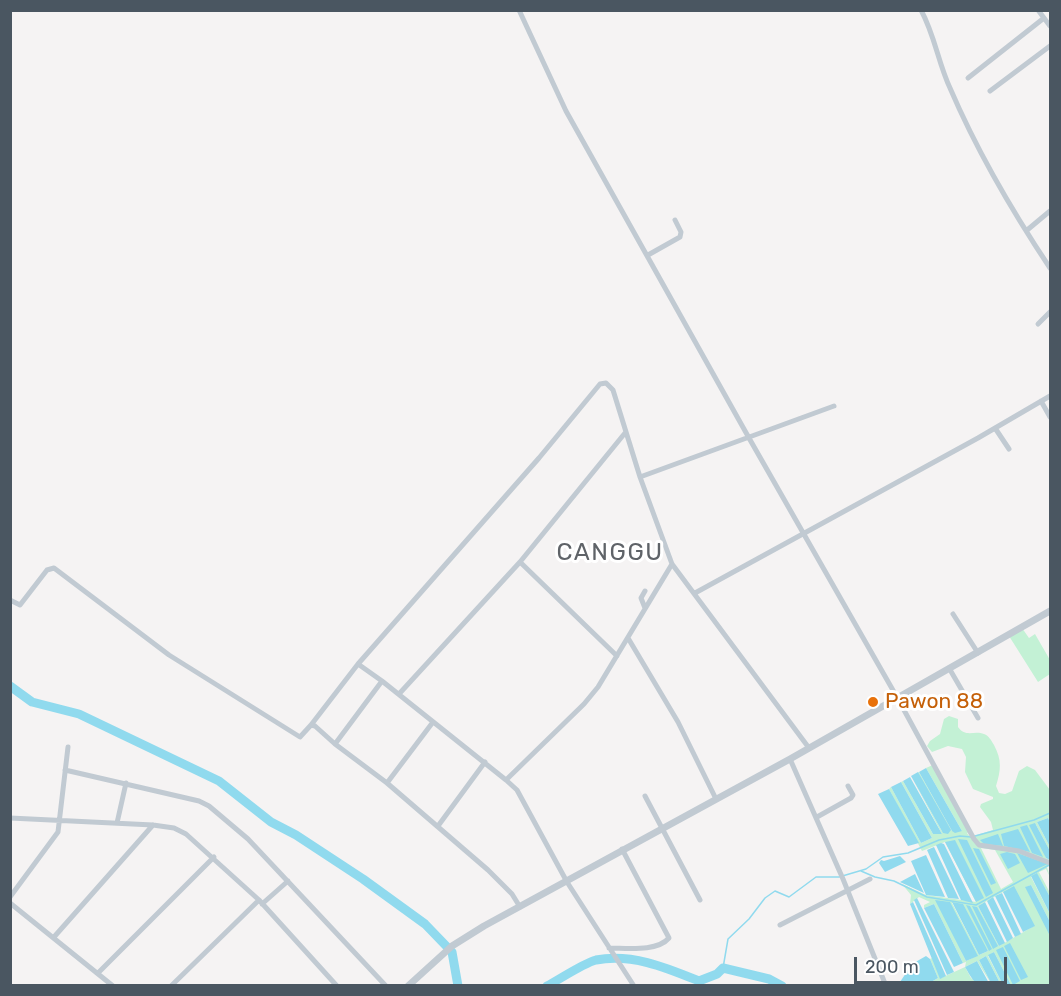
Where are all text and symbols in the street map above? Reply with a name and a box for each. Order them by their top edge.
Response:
district label: CANGGU [556,539,664,567]
place label: Pawon 88 [885,689,983,715]
marker: Pawon 88 [866,695,880,709]
scale bar [857,945,1010,983]
text: 200 m [865,956,919,978]

